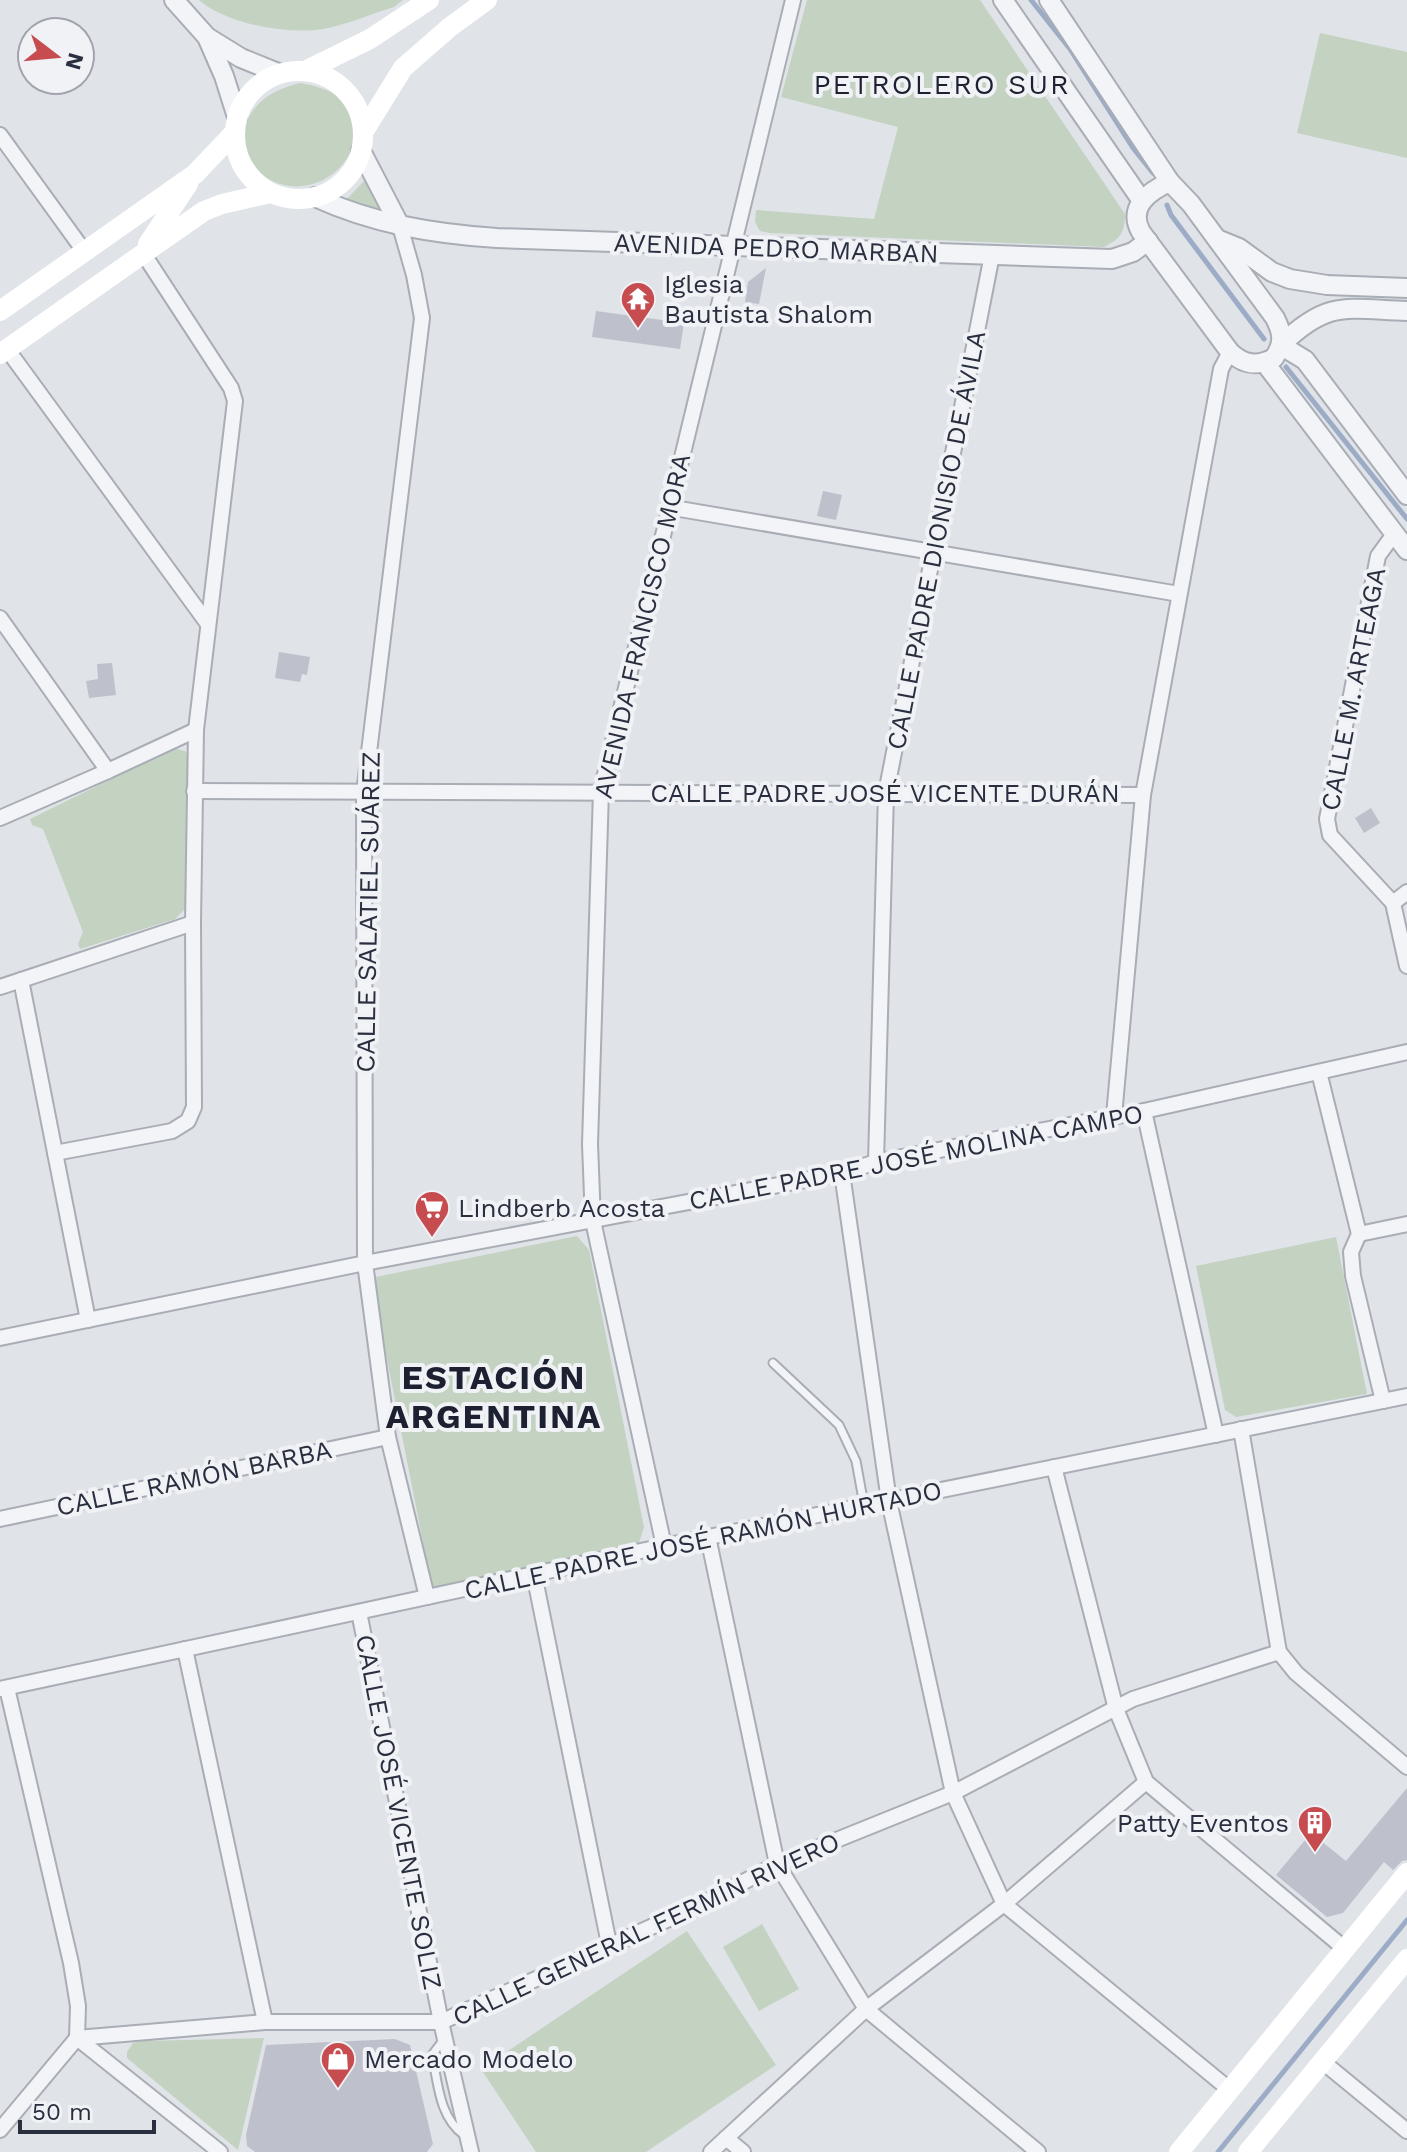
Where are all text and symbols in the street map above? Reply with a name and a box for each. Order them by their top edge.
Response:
north arrow [16,16,96,96]
text: N [60,50,89,73]
district label: PETROLERO SUR [813,68,1071,101]
street label: AVENIDA PEDRO MARBAN [613,227,939,269]
place label: Iglesia Bautista Shalom [664,269,873,329]
temple icon: Iglesia Bautista Shalom [619,280,657,330]
street label: CALLE PADRE DIONISIO DE ÁVILA [881,328,991,752]
street label: AVENIDA FRANCISCO MORA [588,451,696,801]
street label: CALLE M. ARTEAGA [1315,565,1391,813]
street label: CALLE SALATIEL SUÁREZ [350,751,386,1073]
street label: CALLE PADRE JOSÉ VICENTE DURÁN [650,778,1120,808]
street label: CALLE PADRE JOSÉ MOLINA CAMPO [686,1098,1146,1216]
supermarket icon: Lindberb Acosta [413,1189,451,1239]
place label: Lindberb Acosta [458,1193,666,1223]
district label: ESTACIÓN ARGENTINA [386,1357,602,1436]
street label: CALLE RAMÓN BARBA [54,1434,334,1522]
street label: CALLE PADRE JOSÉ RAMÓN HURTADO [461,1475,945,1605]
street label: CALLE JOSÉ VICENTE SOLIZ [350,1632,448,1992]
building icon: Patty Eventos [1296,1804,1334,1854]
place label: Patty Eventos [1117,1808,1289,1838]
street label: CALLE GENERAL FERMÍN RIVERO [448,1826,844,2032]
shop icon: Mercado Modelo [319,2040,357,2090]
place label: Mercado Modelo [364,2044,574,2074]
scale bar [20,2084,154,2134]
text: 50 m [32,2098,92,2126]

